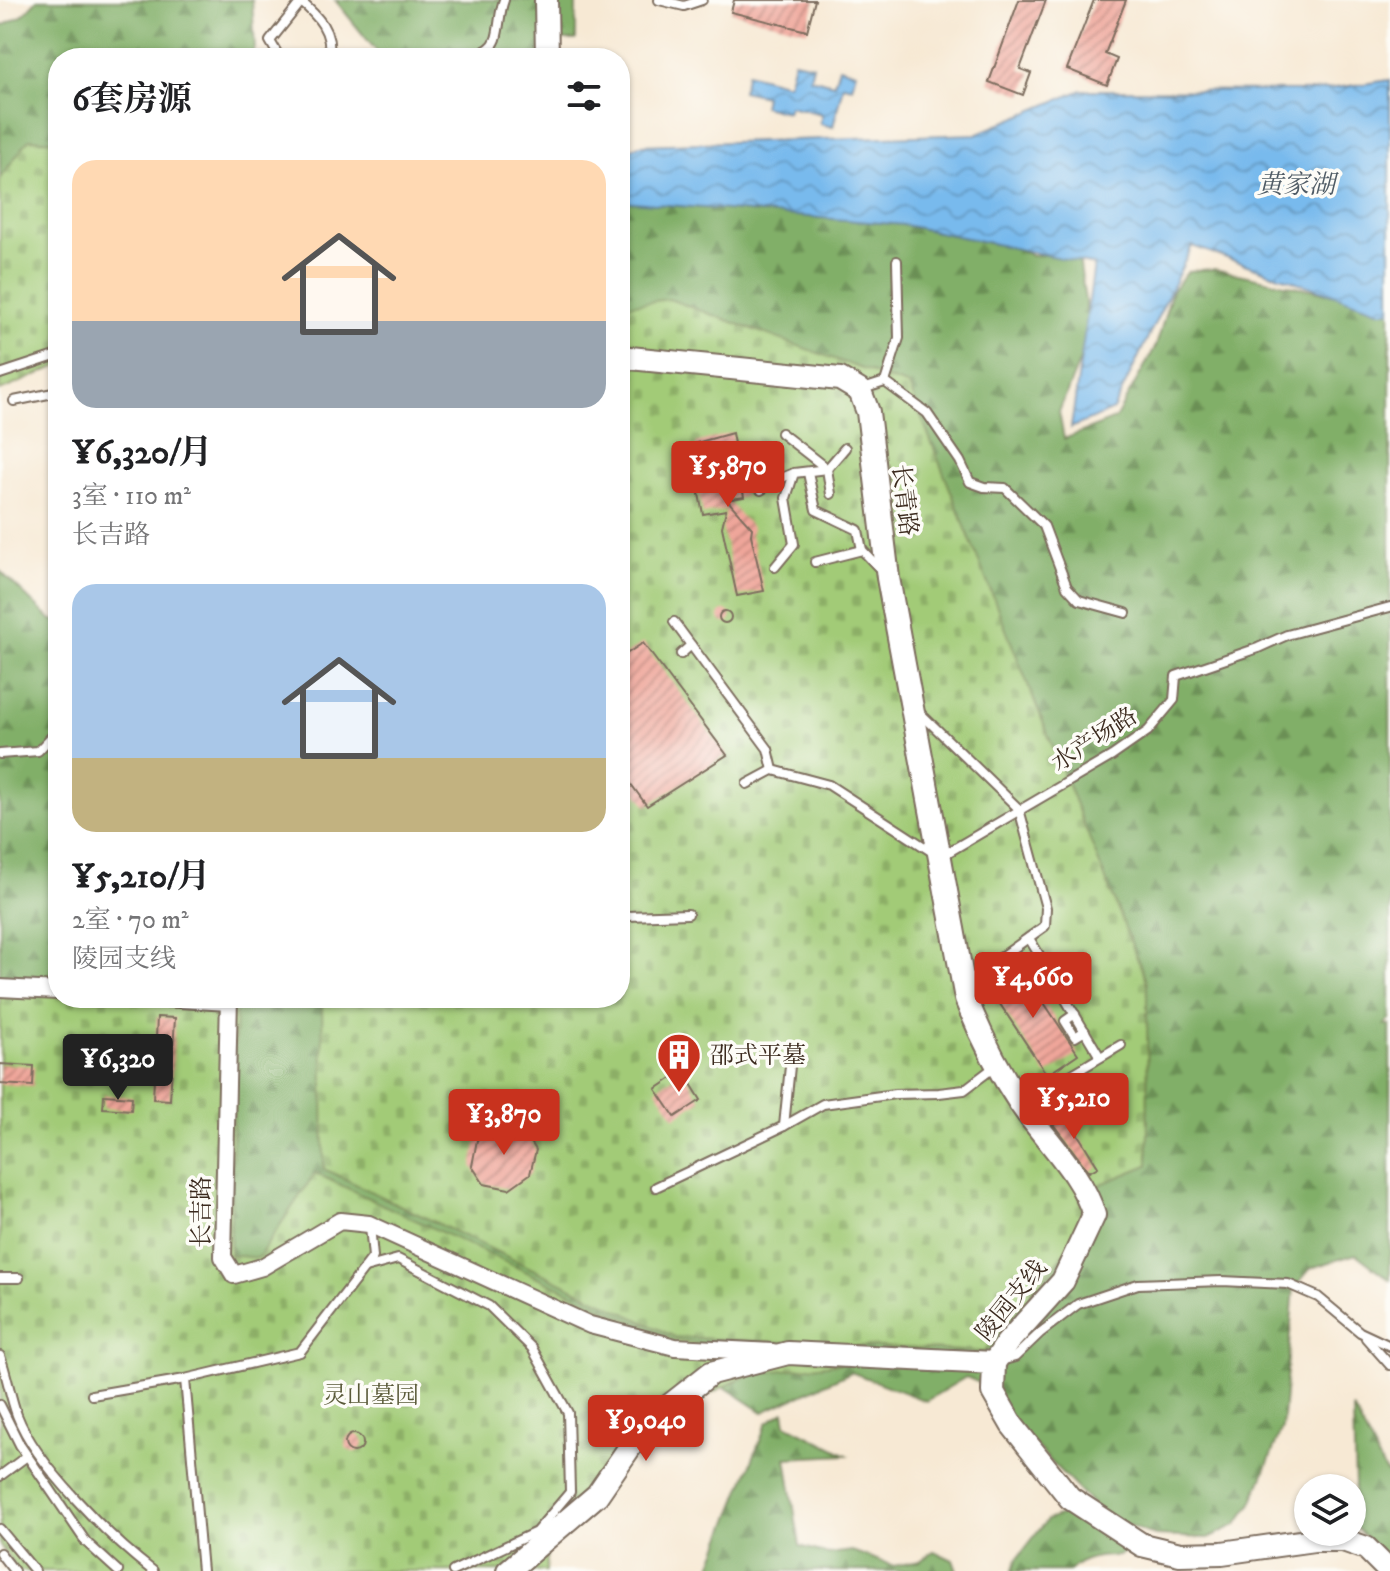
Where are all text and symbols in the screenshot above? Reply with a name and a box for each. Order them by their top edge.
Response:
icon: filters [562,74,606,118]
text: 6套房源 [72,79,192,121]
water label: 黄家湖 [1257,169,1339,202]
icon: home [267,212,411,356]
text: ¥6,320/月 [72,432,213,474]
pin: ¥5,870 [663,441,793,509]
text: ¥5,870 [689,450,767,483]
street label: 长青路 [885,463,923,538]
text: 3室 · 110 m² [72,480,191,513]
text: 长吉路 [72,519,150,552]
icon: home [267,636,411,780]
street label: 水产场路 [1046,701,1143,779]
text: ¥5,210/月 [72,856,210,898]
text: 2室 · 70 m² [72,904,189,937]
text: 陵园支线 [72,943,176,976]
pin: ¥4,660 [968,952,1098,1020]
text: ¥4,660 [992,961,1074,994]
building icon: 邵式平墓 [655,1031,703,1094]
pin: ¥6,320 [53,1034,183,1102]
place label: 邵式平墓 [710,1041,806,1071]
text: ¥6,320 [81,1043,155,1076]
pin: ¥5,210 [1009,1073,1139,1141]
text: ¥5,210 [1038,1082,1110,1115]
pin: ¥3,870 [439,1089,569,1157]
text: ¥3,870 [467,1098,541,1131]
street label: 长吉路 [187,1176,217,1248]
street label: 陵园支线 [970,1254,1054,1347]
park label: 灵山墓园 [323,1381,419,1411]
pin: ¥9,040 [581,1395,711,1463]
text: ¥9,040 [606,1404,686,1437]
map controls [1294,1474,1366,1546]
button: layers [1294,1474,1366,1546]

